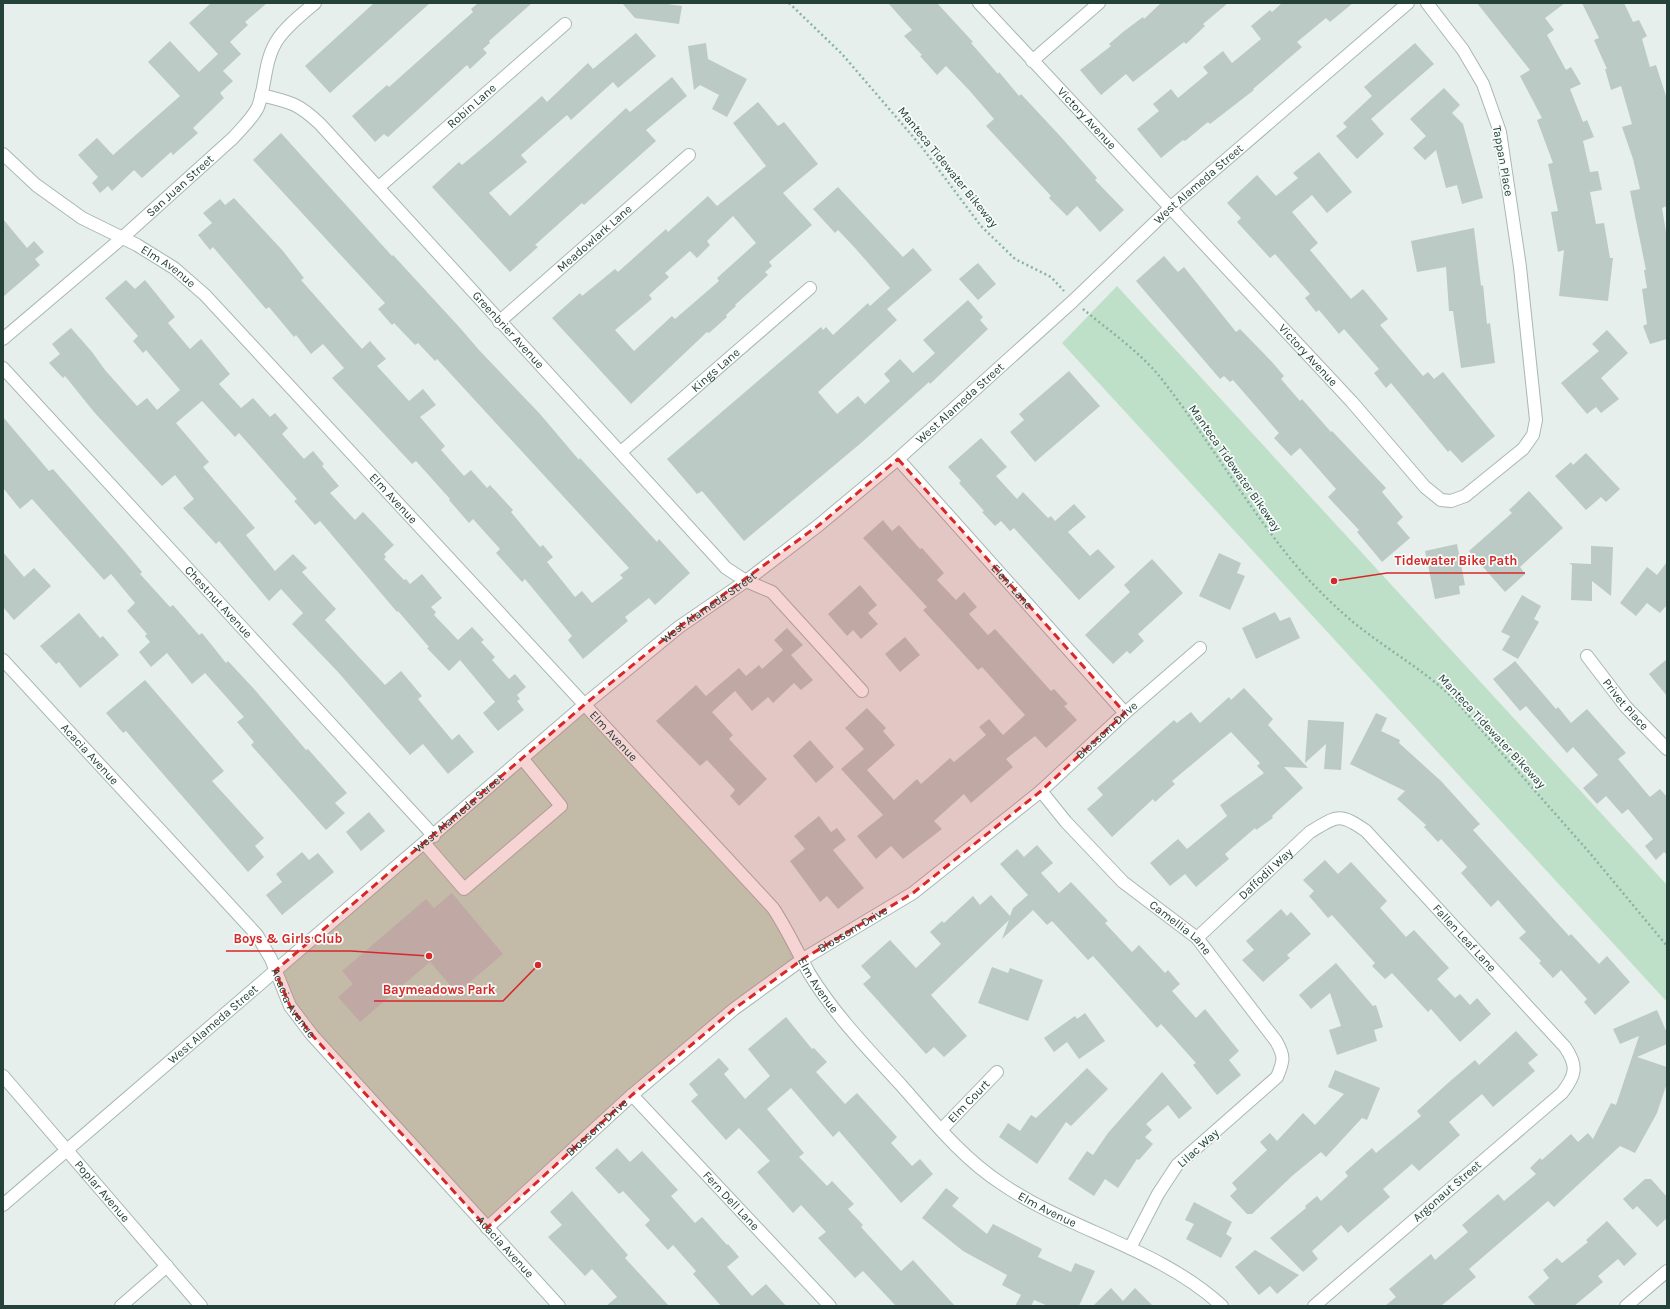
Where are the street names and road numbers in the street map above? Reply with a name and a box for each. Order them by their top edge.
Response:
street label: Robin Lane [444,81,499,131]
street label: Victory Avenue [1054,84,1119,152]
street label: Manteca Tidewater Bikeway [895,104,1001,230]
street label: Tappan Place [1490,125,1516,197]
street label: West Alameda Street [1151,141,1246,227]
street label: San Juan Street [143,152,217,220]
street label: Meadowlark Lane [554,202,635,275]
street label: Elm Avenue [138,242,198,290]
street label: Greenbrier Avenue [469,288,547,371]
street label: Victory Avenue [1276,321,1341,389]
street label: Kings Lane [688,345,743,395]
street label: West Alameda Street [913,359,1007,447]
street label: Manteca Tidewater Bikeway [1186,402,1284,534]
street label: Elm Avenue [367,470,420,526]
street label: Eleni Lane [988,561,1036,612]
street label: Chestnut Avenue [182,563,255,641]
street label: West Alameda Street [658,568,760,646]
street label: Manteca Tidewater Bikeway [1435,671,1549,791]
street label: Privet Place [1600,676,1652,733]
street label: Blossom Drive [1073,698,1140,762]
street label: Elm Avenue [587,708,640,764]
street label: Acacia Avenue [58,720,122,788]
street label: West Alameda Street [411,770,507,855]
street label: Daffodil Way [1236,845,1296,902]
street label: Camellia Lane [1147,898,1214,957]
street label: Fallen Leaf Lane [1430,901,1499,975]
street label: Blossom Drive [815,903,890,956]
street label: Elm Avenue [795,955,842,1016]
street label: Acacia Avenue [268,966,319,1041]
street label: West Alameda Street [165,981,261,1067]
street label: Elm Court [945,1076,993,1126]
street label: Blossom Drive [563,1096,631,1159]
street label: Lilac Way [1174,1126,1222,1170]
street label: Poplar Avenue [72,1157,133,1225]
street label: Argonaut Street [1410,1157,1484,1224]
street label: Fern Dell Lane [700,1168,762,1233]
street label: Elm Avenue [1015,1189,1079,1230]
street label: Acacia Avenue [474,1213,537,1281]

